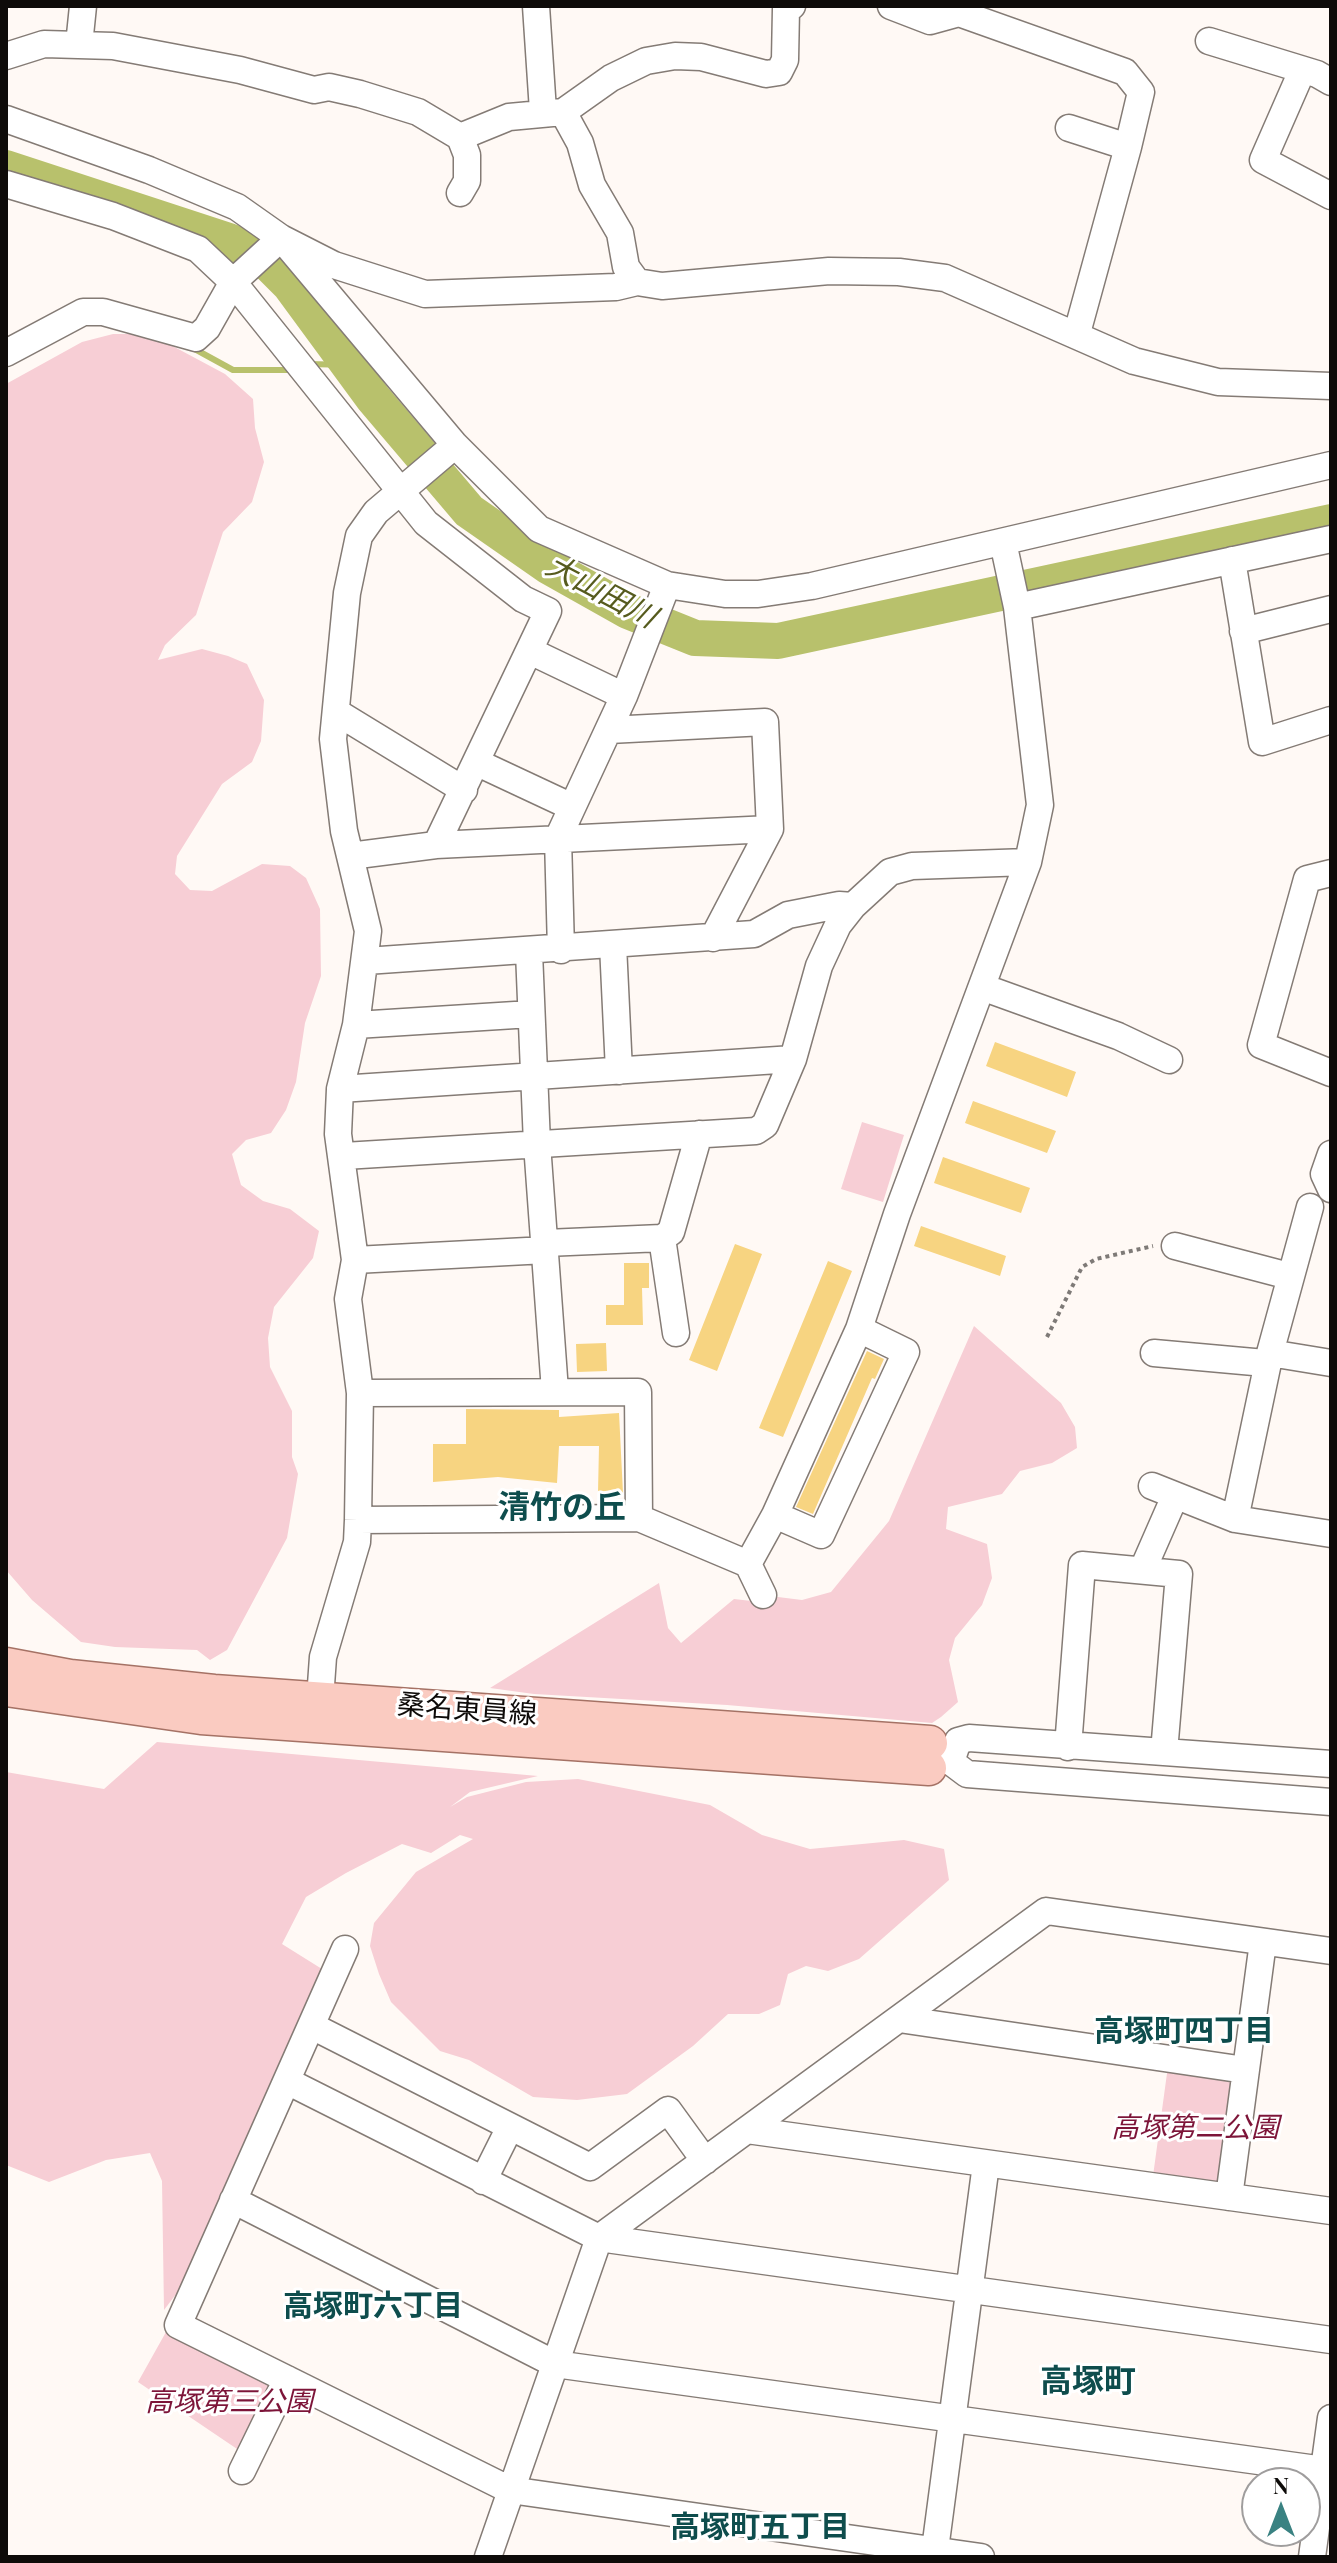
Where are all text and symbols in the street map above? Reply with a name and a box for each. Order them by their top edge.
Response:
water label: 大山田川 [540,548,662,636]
district label: 清竹の丘 [498,1489,626,1527]
street label: 桑名東員線 [396,1688,538,1732]
district label: 高塚町四丁目 [1094,2014,1274,2050]
park label: 高塚第二公園 [1111,2111,1279,2145]
district label: 高塚町六丁目 [283,2289,463,2325]
district label: 高塚町 [1040,2363,1136,2401]
park label: 高塚第三公園 [145,2385,313,2419]
north arrow [1241,2467,1321,2547]
text: N [1273,2470,1289,2500]
district label: 高塚町五丁目 [670,2510,850,2546]

